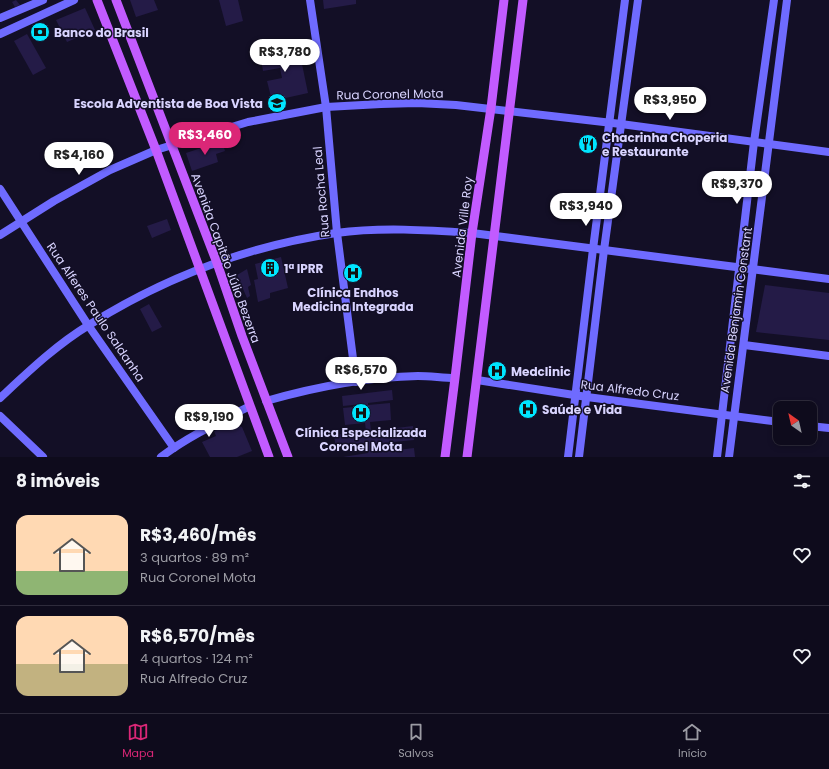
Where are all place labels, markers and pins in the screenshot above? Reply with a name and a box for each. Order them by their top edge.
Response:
bank icon: Banco do Brasil [29,21,51,43]
place label: Banco do Brasil [54,24,149,41]
pin: R$3,780 [248,39,322,73]
pin: R$3,950 [633,87,707,121]
school or university icon: Escola Adventista de Boa Vista [266,92,288,114]
place label: Escola Adventista de Boa Vista [74,95,263,112]
pin: R$3,460 [168,122,242,156]
place label: Chacrinha Choperia e Restaurante [602,129,727,160]
restaurant icon: Chacrinha Choperia e Restaurante [577,133,599,155]
pin: R$4,160 [42,142,116,176]
pin: R$9,370 [700,171,774,205]
pin: R$3,940 [549,193,623,227]
building icon: 1ª IPRR [259,257,281,279]
place label: 1ª IPRR [284,260,324,277]
hospital icon: Clínica Endhos Medicina Integrada [342,262,364,284]
place label: Clínica Endhos Medicina Integrada [292,284,414,315]
pin: R$6,570 [324,357,398,391]
hospital icon: Medclinic [486,360,508,382]
place label: Medclinic [511,363,571,380]
hospital icon: Saúde e Vida [517,398,539,420]
place label: Saúde e Vida [542,401,622,418]
hospital icon: Clínica Especializada Coronel Mota [350,402,372,424]
pin: R$9,190 [172,404,246,438]
place label: Clínica Especializada Coronel Mota [295,424,427,455]

